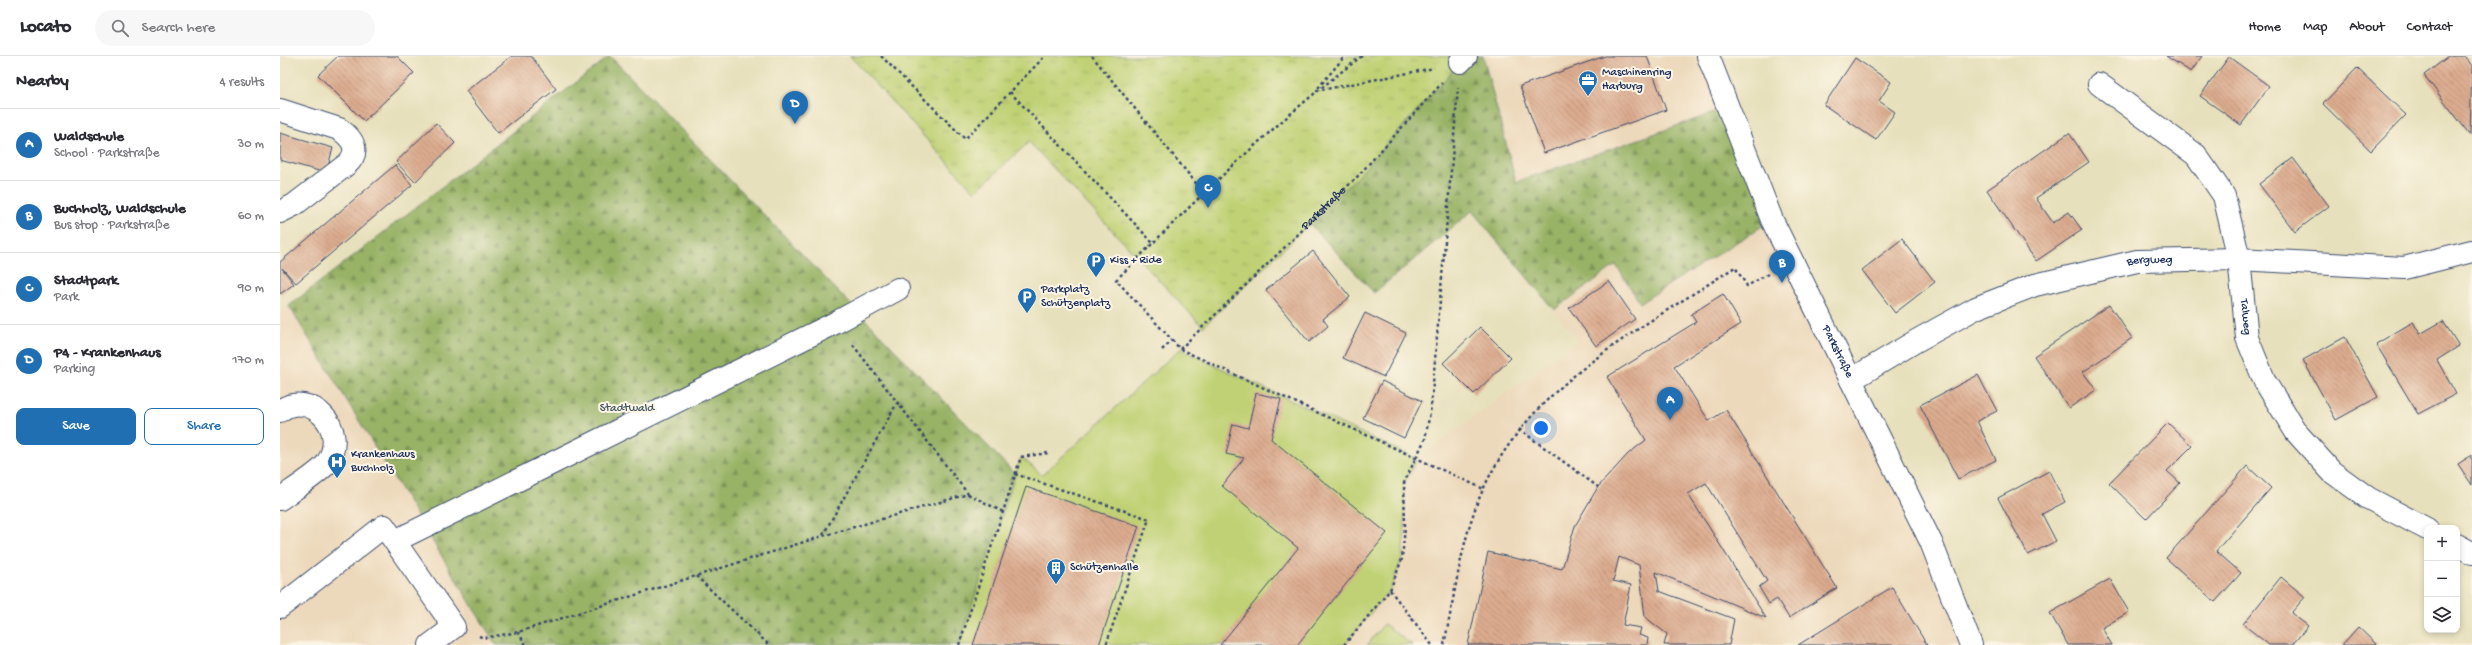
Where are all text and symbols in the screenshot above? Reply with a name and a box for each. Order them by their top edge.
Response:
search box [95,10,375,46]
text: Locato [20,16,71,39]
icon: search [109,17,131,39]
text: Search here [141,19,215,37]
text: Home [2249,19,2281,36]
text: Map [2303,19,2327,36]
text: About [2349,19,2385,36]
text: Contact [2407,19,2452,36]
place label: Maschinenring Harburg [1602,66,1672,94]
office icon: Maschinenring Harburg [1577,69,1599,97]
text: Nearby [16,72,69,92]
text: 4 results [220,75,264,90]
pin: D [782,91,808,124]
text: Waldschule [54,128,124,146]
text: A [25,137,33,152]
text: 30 m [238,137,264,152]
text: School · Parkstraße [54,146,159,161]
pin: C [1195,175,1221,208]
street label: Parkstraße [1298,184,1350,234]
text: Buchholz, Waldschule [54,200,186,218]
text: B [26,209,32,224]
text: 60 m [238,209,264,224]
text: Bus stop · Parkstraße [54,218,169,233]
parking icon: Kiss + Ride [1085,250,1107,278]
pin: B [1769,250,1795,283]
street label: Bergweg [2124,253,2173,270]
place label: Kiss + Ride [1110,254,1162,268]
text: Stadtpark [54,272,118,290]
text: C [25,281,33,296]
text: 90 m [238,281,264,296]
place label: Parkplatz Schützenplatz [1040,283,1111,311]
parking icon: Parkplatz Schützenplatz [1016,286,1038,314]
text: Park [54,290,79,305]
street label: Talweg [2236,297,2254,336]
street label: Parkstraße [1818,322,1856,381]
text: P4 - Krankenhaus [54,344,161,362]
text: D [25,353,33,368]
text: 170 m [232,353,264,368]
text: Parking [54,362,95,377]
pin: A [1657,387,1683,420]
park label: Stadtwald [600,402,655,416]
button: Save [16,408,136,445]
button: Share [144,408,264,445]
your location [1531,418,1551,438]
place label: Krankenhaus Buchholz [350,448,415,476]
hospital icon: Krankenhaus Buchholz [326,451,348,479]
map controls [2424,525,2460,633]
button: + [2424,525,2460,561]
building icon: Schützenhalle [1045,557,1067,585]
place label: Schützenhalle [1070,561,1139,575]
button: − [2424,561,2460,597]
button: layers [2424,597,2460,633]

